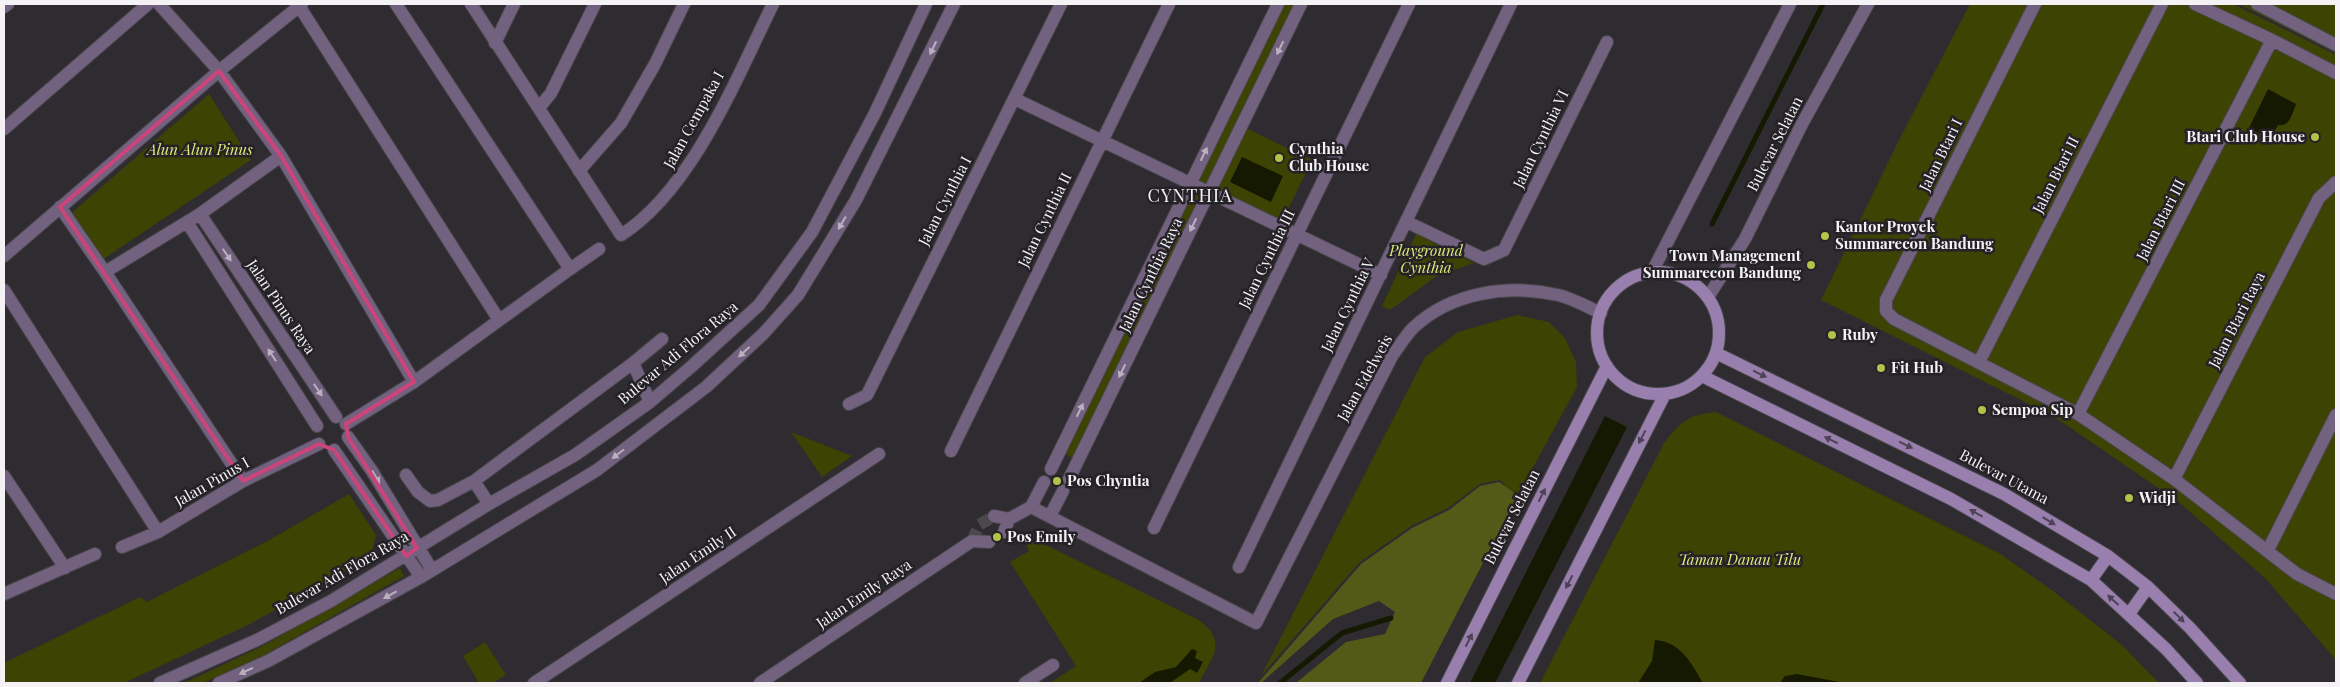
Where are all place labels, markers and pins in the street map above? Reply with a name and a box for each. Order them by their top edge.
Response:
place label: Btari Club House [2186,126,2305,146]
marker: Btari Club House [2309,131,2321,143]
place label: Cynthia Club House [1289,138,1370,175]
marker: Cynthia Club House [1273,152,1285,164]
place label: Kantor Proyek Summarecon Bandung [1835,216,1994,253]
marker: Kantor Proyek Summarecon Bandung [1819,230,1831,242]
place label: Town Management Summarecon Bandung [1643,245,1802,282]
marker: Town Management Summarecon Bandung [1805,259,1817,271]
place label: Ruby [1842,324,1878,344]
marker: Ruby [1826,329,1838,341]
place label: Fit Hub [1891,357,1943,377]
marker: Fit Hub [1875,362,1887,374]
place label: Sempoa Sip [1992,399,2073,419]
marker: Sempoa Sip [1976,404,1988,416]
place label: Pos Chyntia [1067,470,1150,490]
marker: Pos Chyntia [1051,475,1063,487]
place label: Widji [2138,487,2176,507]
marker: Widji [2123,492,2135,504]
place label: Pos Emily [1007,526,1076,546]
marker: Pos Emily [991,531,1003,543]

